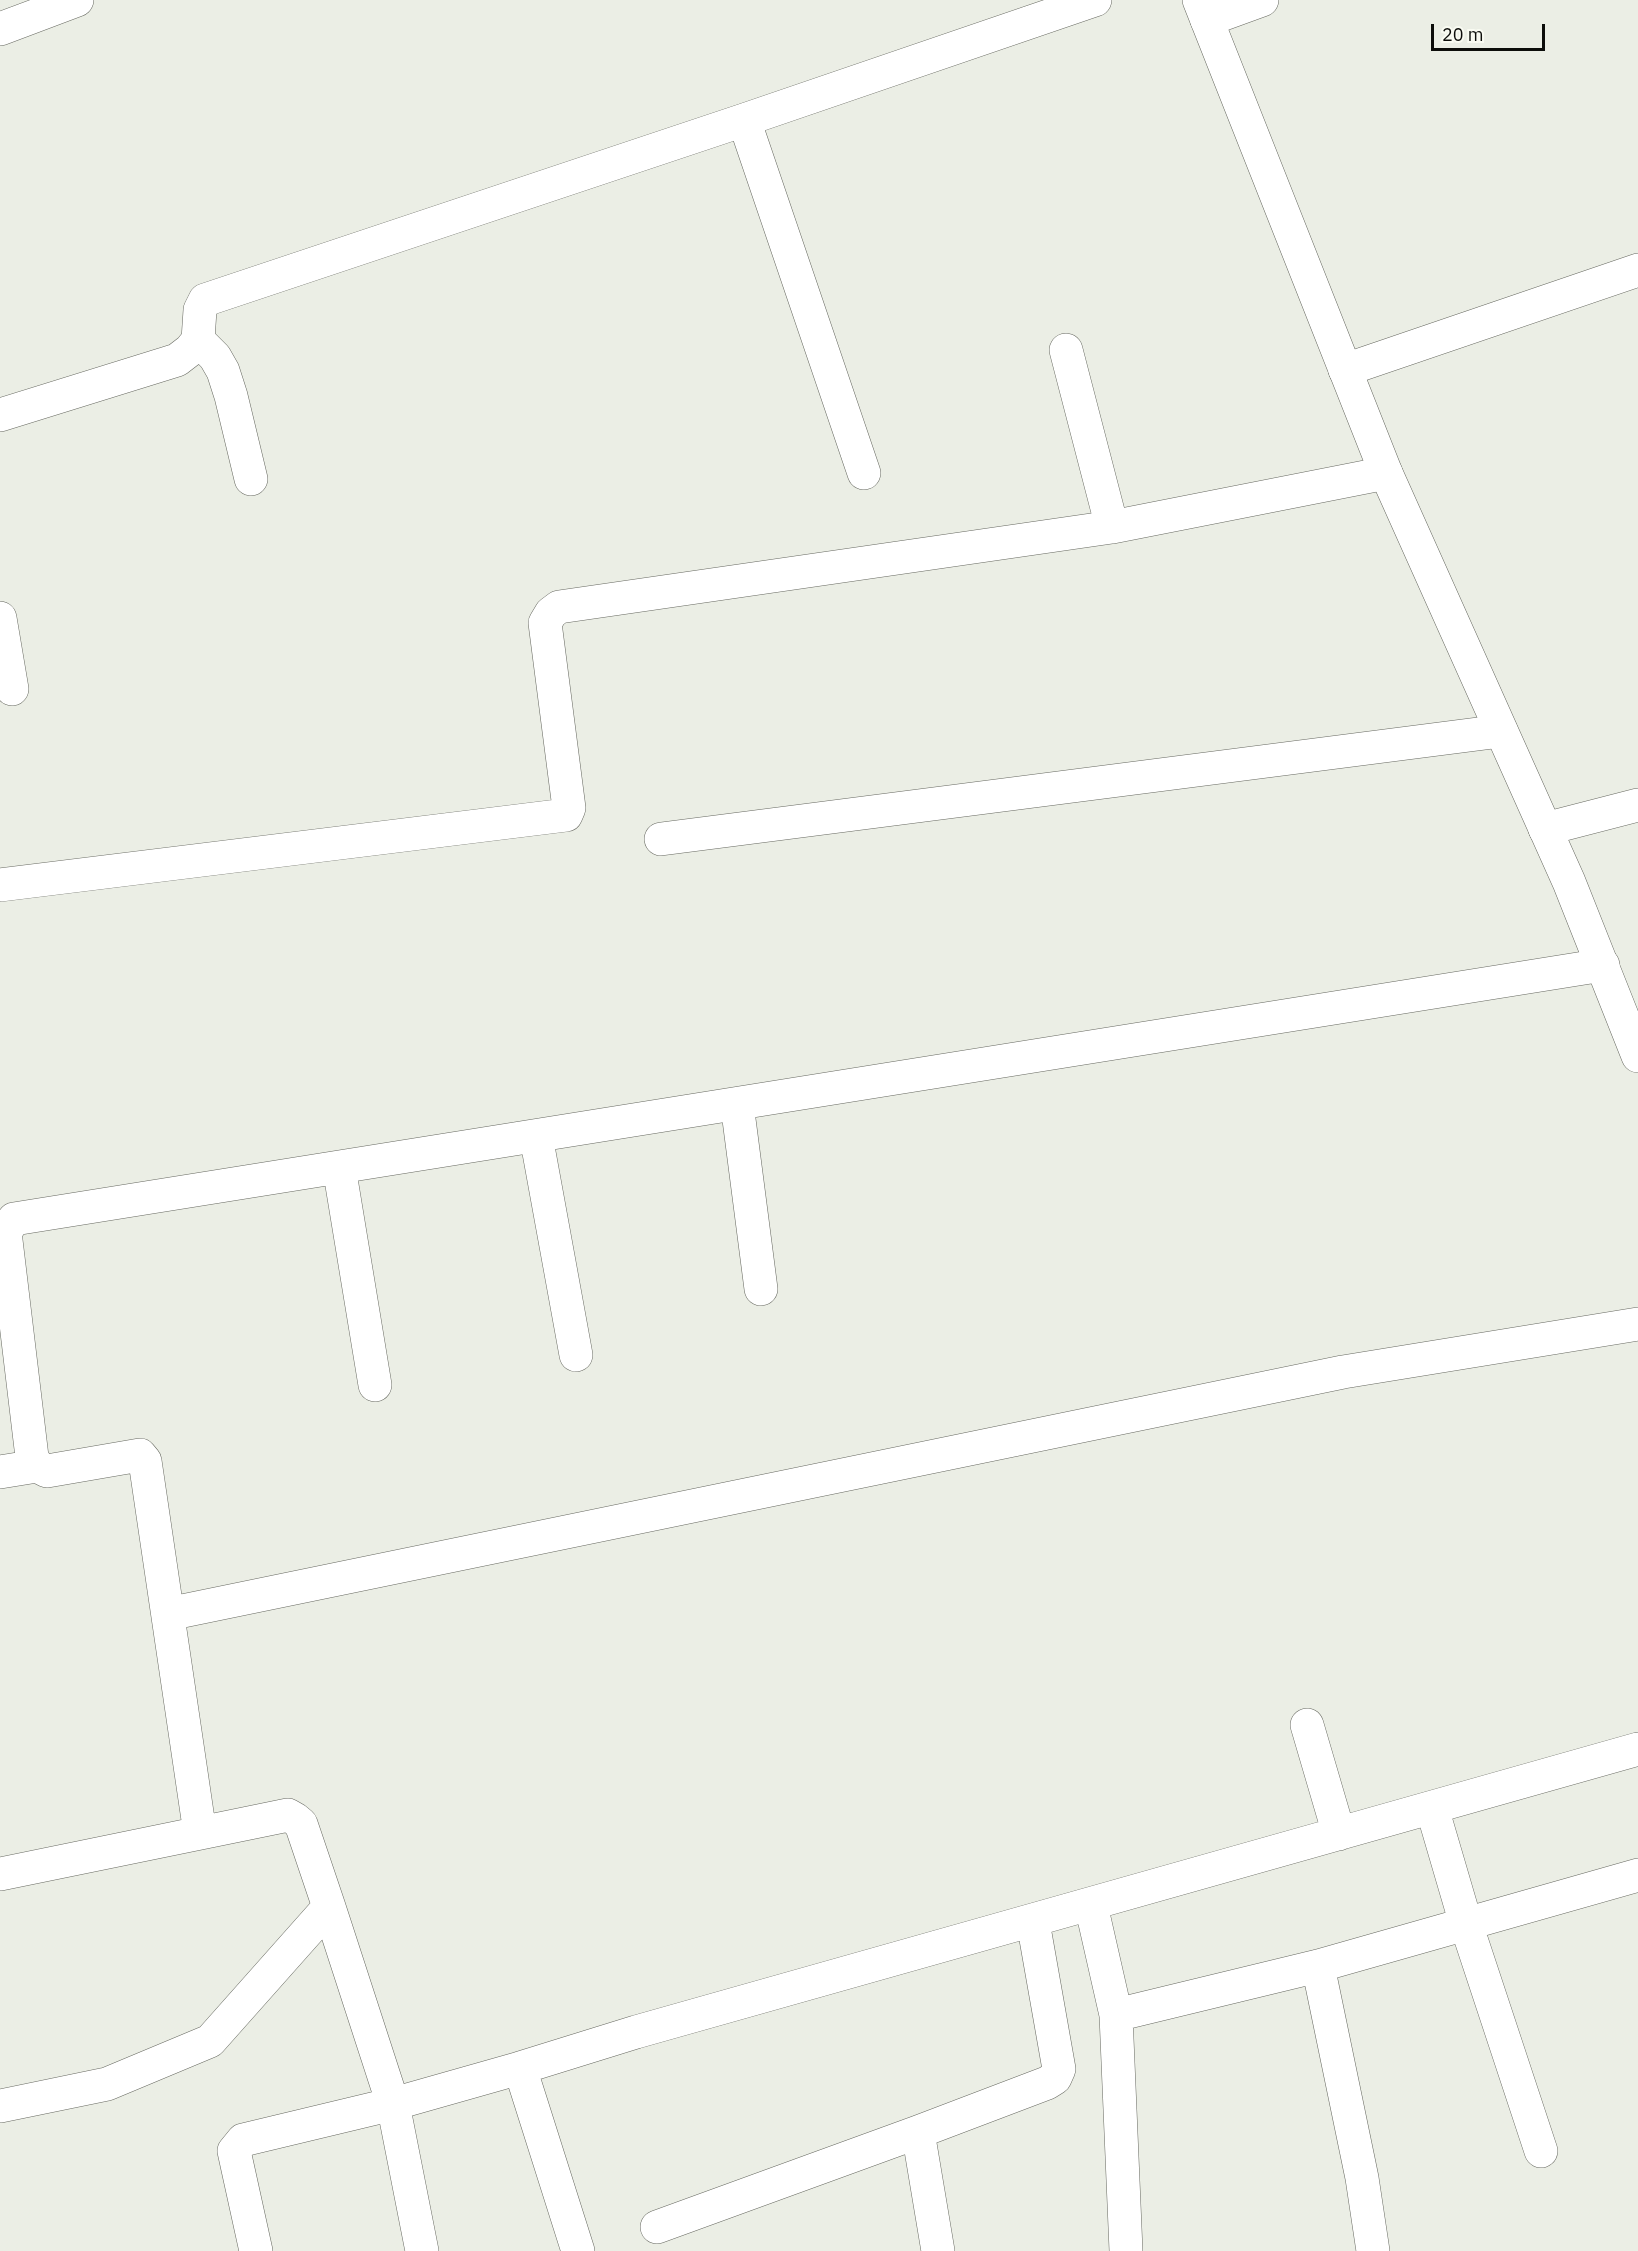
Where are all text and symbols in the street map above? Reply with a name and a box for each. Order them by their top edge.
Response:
scale bar [1434,12,1548,50]
text: 20 m [1442,23,1484,46]

